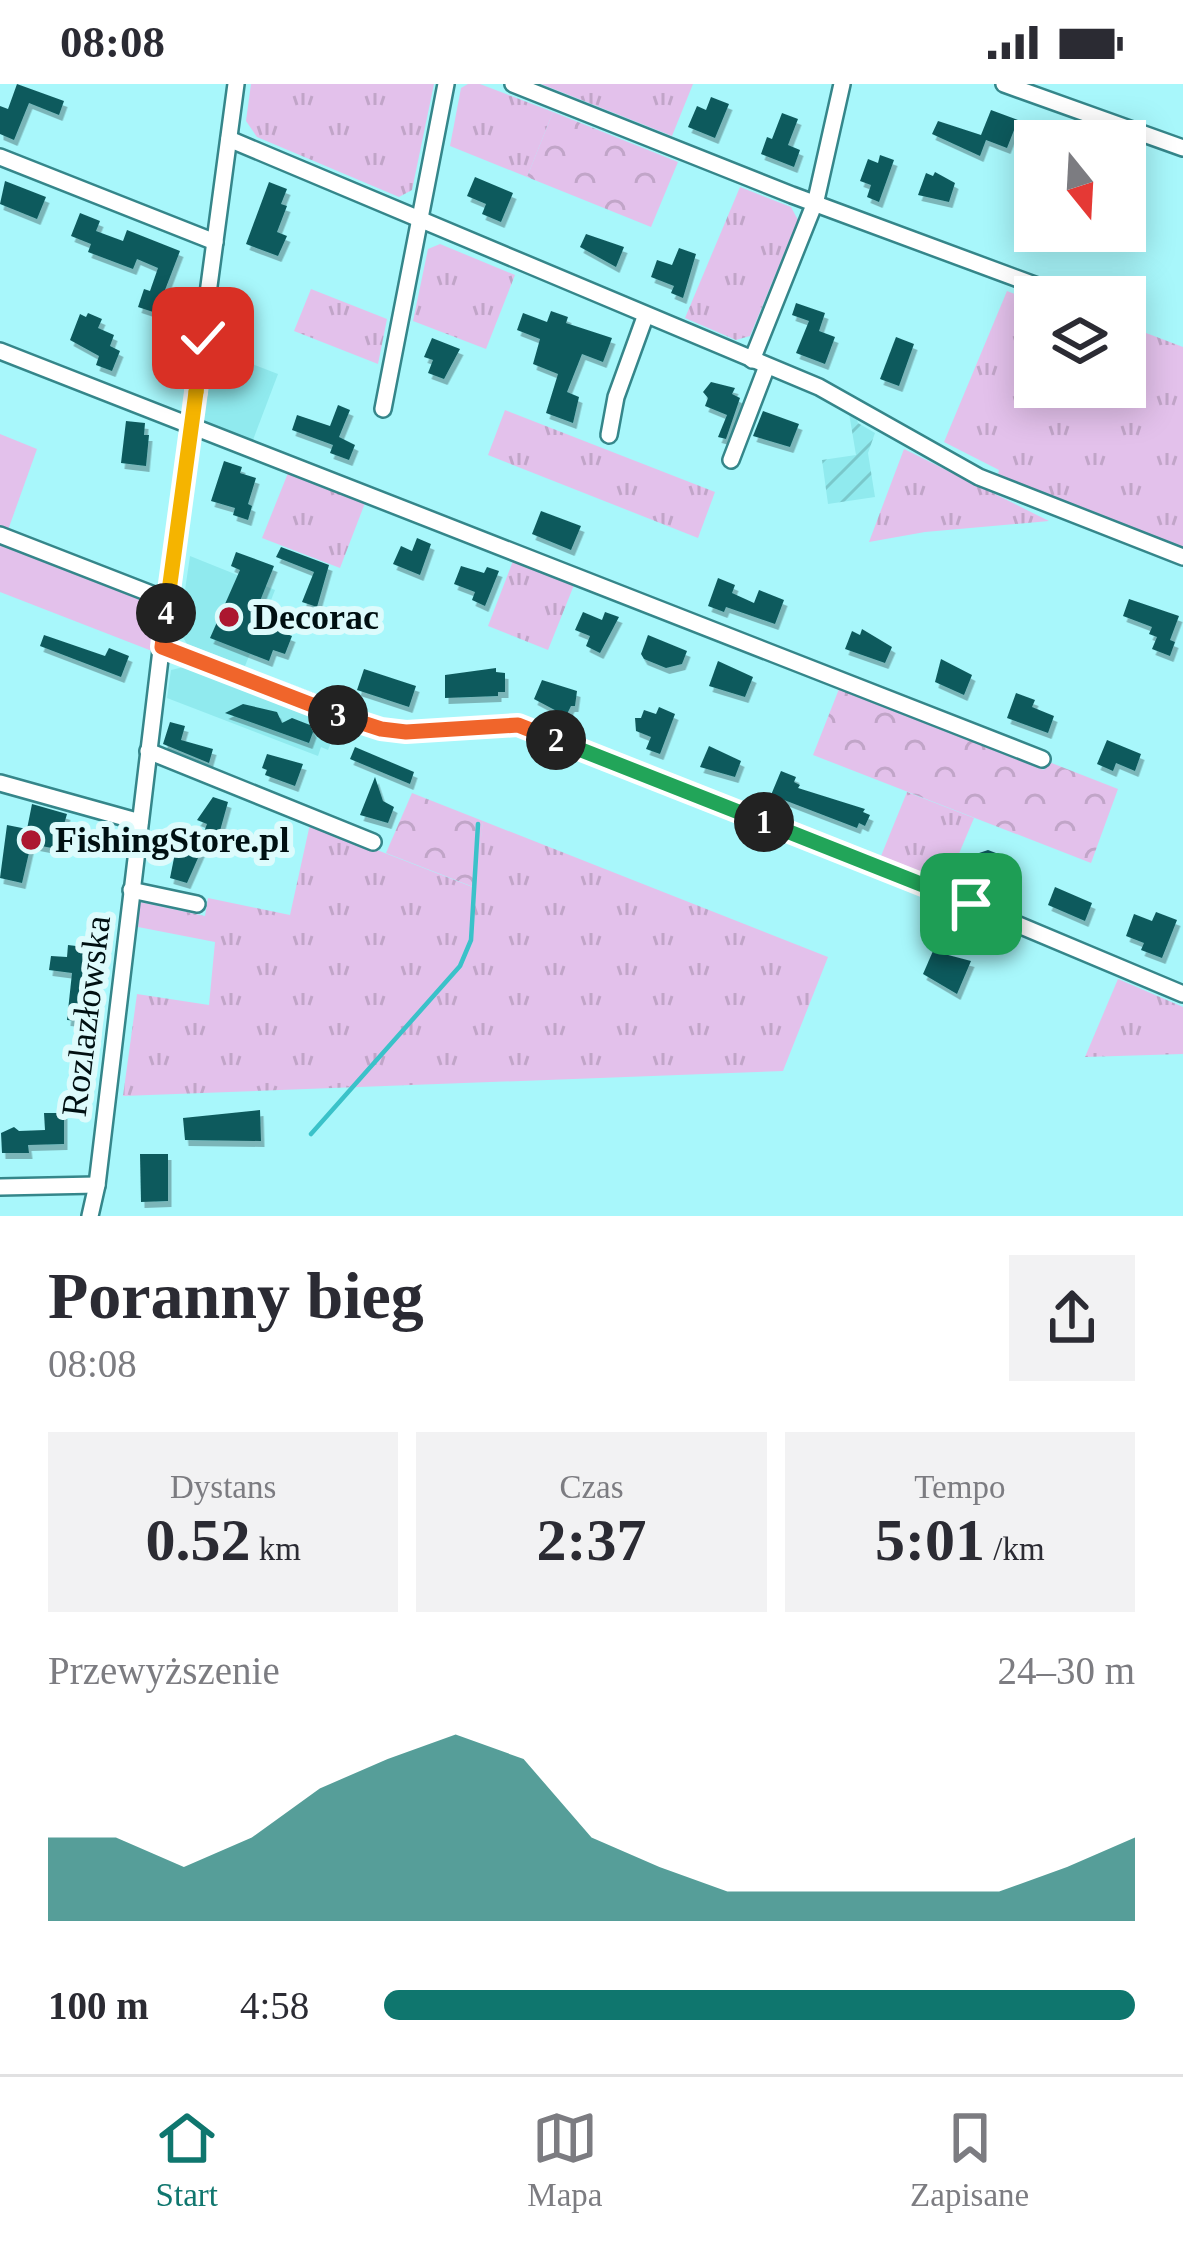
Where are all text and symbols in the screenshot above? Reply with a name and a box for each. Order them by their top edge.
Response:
text: 08:08 [60,17,165,67]
north arrow [1014,120,1146,252]
map controls [1014,120,1146,408]
button: layers [1014,276,1146,408]
pin [152,287,254,389]
icon: check [170,305,236,371]
pin: 4 [136,583,196,643]
text: 4 [158,595,174,631]
place label: Decorac [253,597,379,637]
marker: Decorac [216,604,242,630]
pin: 3 [308,685,368,745]
text: 3 [330,697,346,733]
pin: 2 [526,710,586,770]
text: 2 [548,722,564,758]
pin: 1 [734,792,794,852]
text: 1 [756,804,772,840]
place label: FishingStore.pl [55,820,289,860]
marker: FishingStore.pl [18,827,44,853]
pin [920,853,1022,955]
icon: arrive [938,871,1004,937]
street label: Rozlazłowska [54,913,118,1119]
button: share [1009,1255,1135,1381]
text: Poranny bieg [48,1259,424,1332]
text: 08:08 [48,1342,137,1385]
text: Dystans [170,1469,276,1505]
text: Czas [559,1469,624,1505]
text: Tempo [914,1469,1005,1505]
text: 0.52 [145,1507,250,1573]
text: 2:37 [537,1507,646,1573]
text: 5:01 [875,1507,985,1573]
text: km [250,1531,301,1567]
text: /km [985,1531,1045,1567]
text: Przewyższenie [48,1649,280,1692]
text: 24–30 m [997,1649,1135,1692]
text: 100 m [48,1984,149,2027]
text: 4:58 [240,1984,309,2027]
tab: Start [154,2105,220,2214]
tab: Mapa [527,2105,603,2214]
tab: Zapisane [910,2105,1029,2214]

